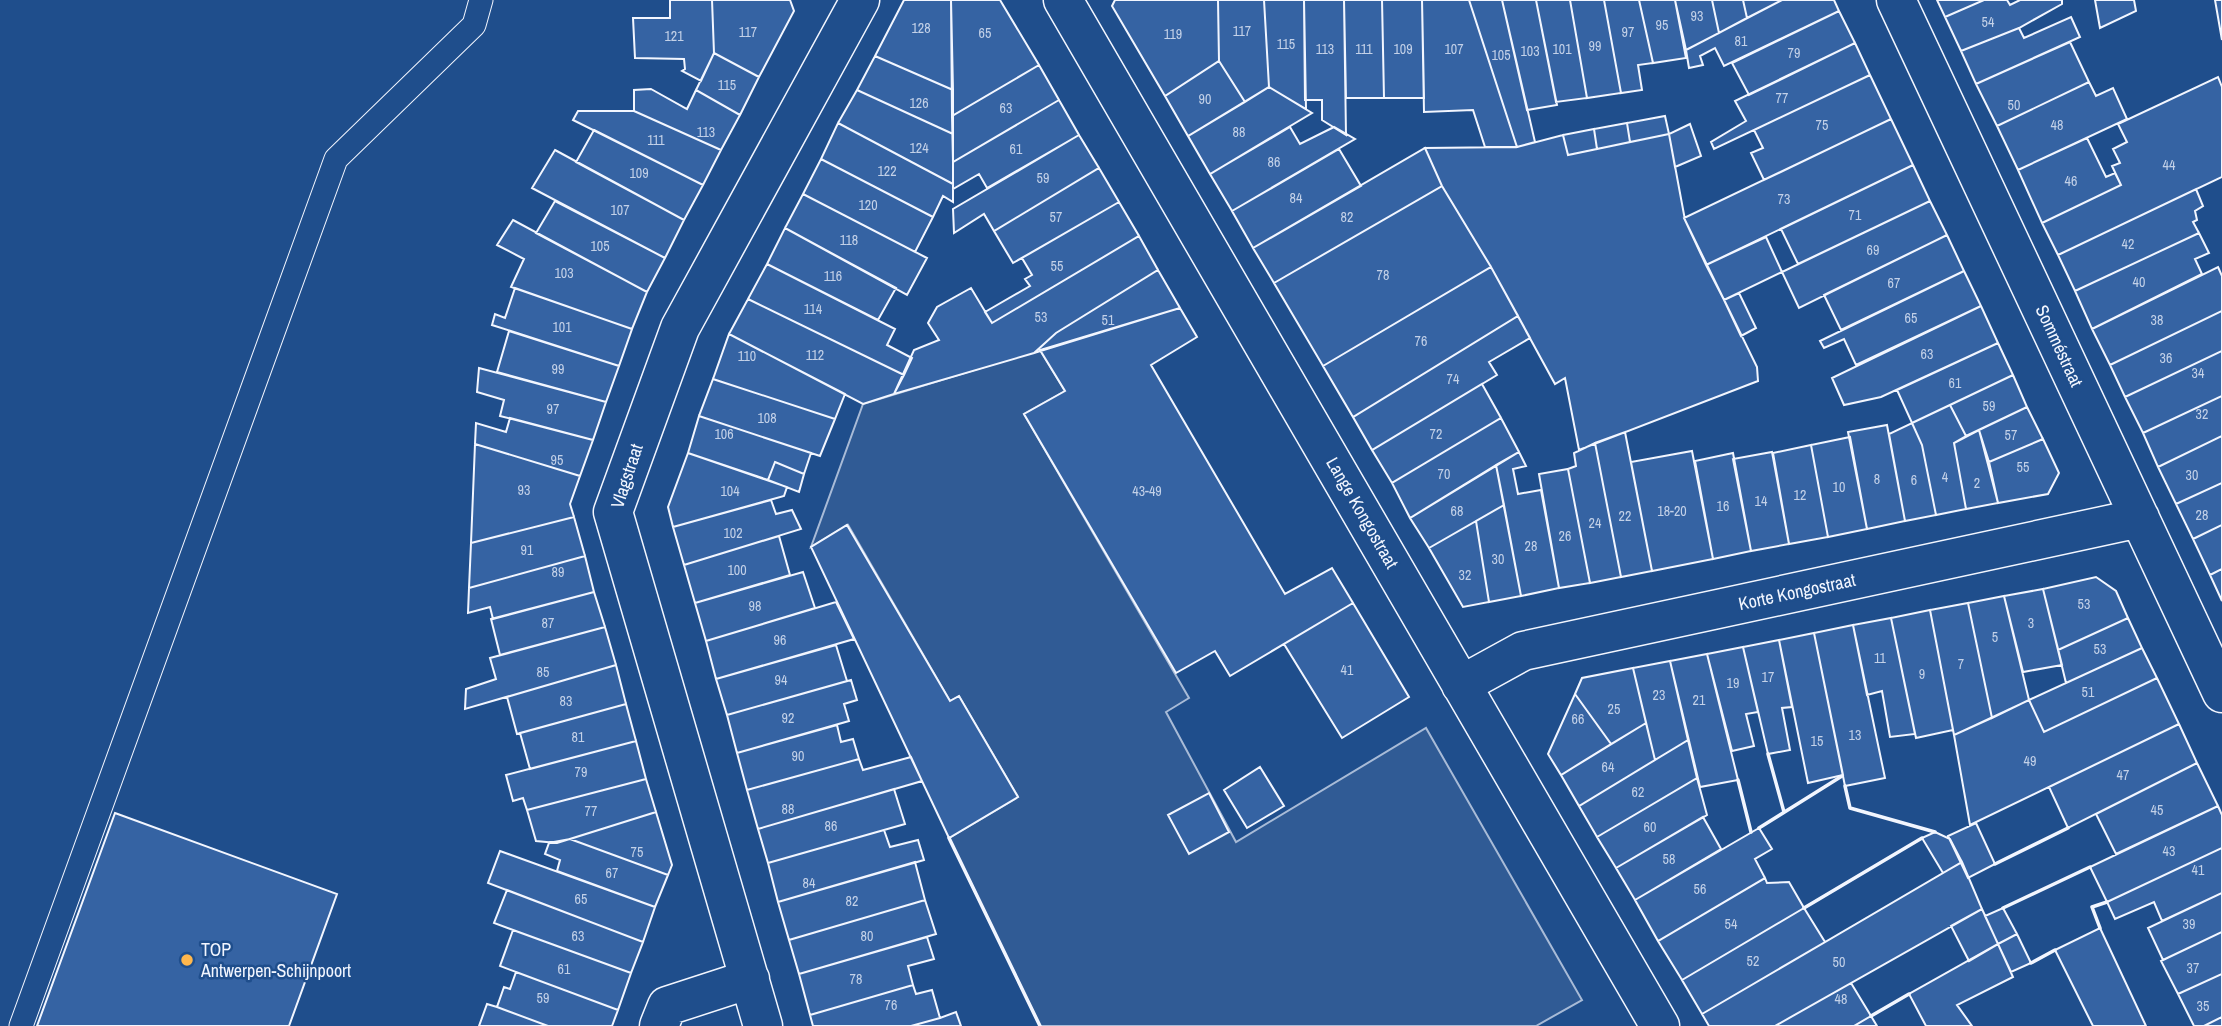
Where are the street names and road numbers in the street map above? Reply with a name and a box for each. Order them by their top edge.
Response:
street label: Somméstraat [2030,301,2089,391]
street label: Vlagstraat [604,440,649,511]
street label: Lange Kongostraat [1320,452,1404,573]
street label: Korte Kongostraat [1736,567,1858,616]

